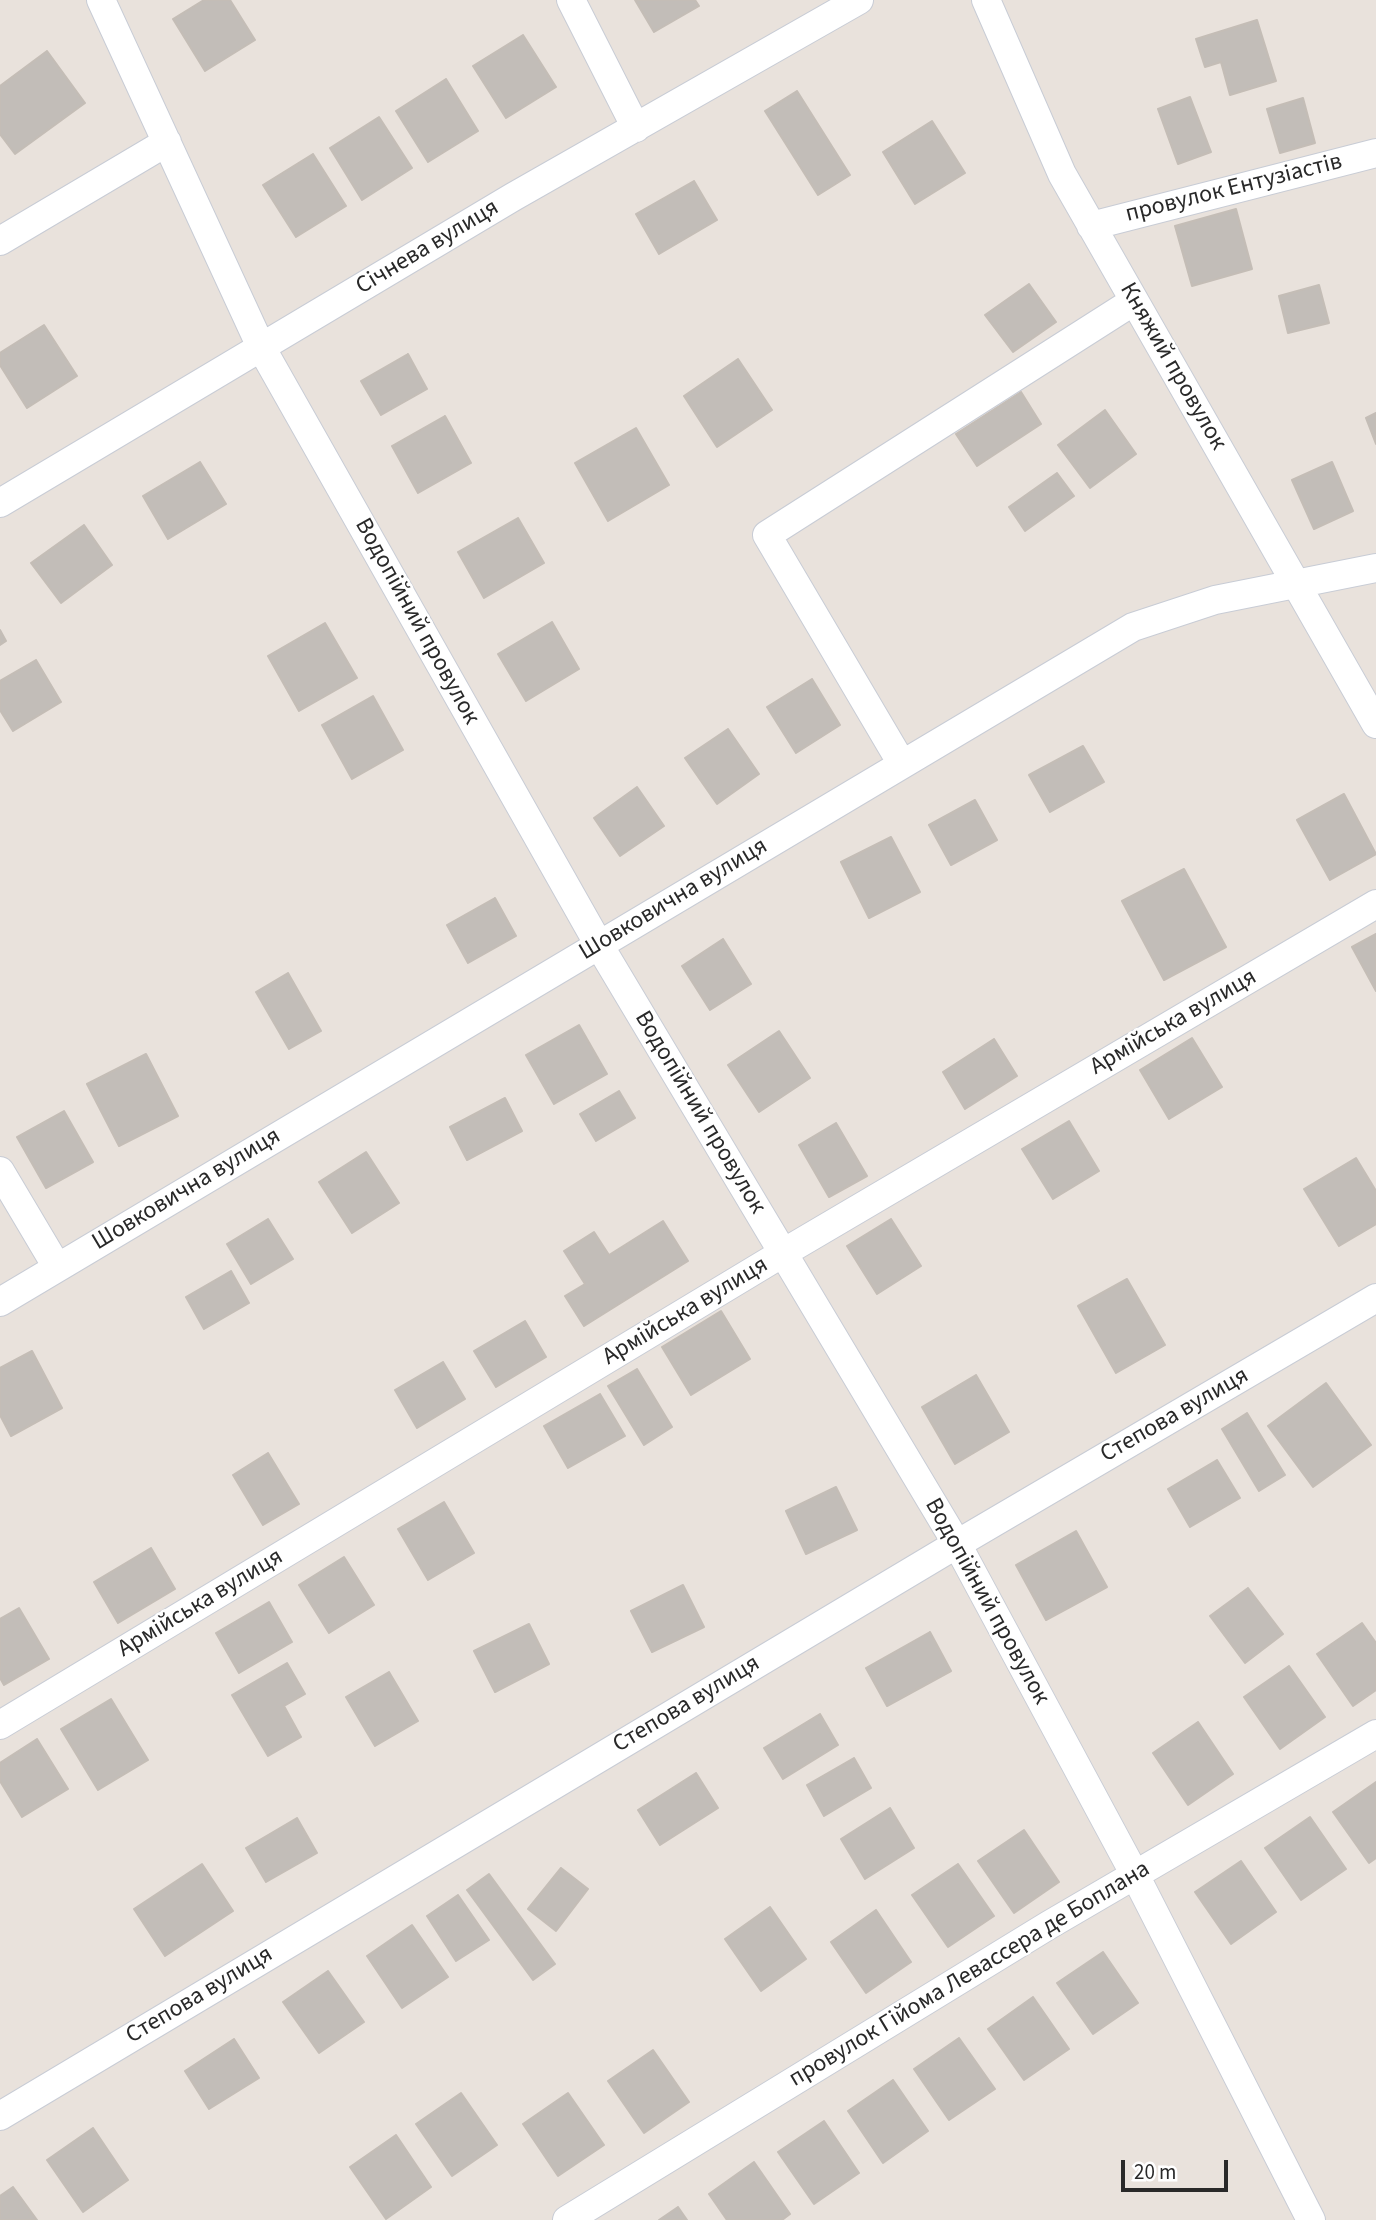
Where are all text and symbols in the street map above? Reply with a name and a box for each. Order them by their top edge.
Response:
street label: провулок Ентузіастів [1123,148,1345,230]
street label: Січнева вулиця [351,194,505,302]
street label: Княжий провулок [1112,278,1232,456]
street label: Водопійний провулок [347,514,485,730]
street label: Шовковична вулиця [575,832,773,968]
street label: Армійська вулиця [1086,964,1262,1082]
street label: Водопійний провулок [627,1006,771,1220]
street label: Шовковична вулиця [88,1122,286,1258]
street label: Армійська вулиця [598,1251,774,1373]
street label: Степова вулиця [1096,1362,1254,1470]
street label: Водопійний провулок [917,1494,1055,1710]
street label: Армійська вулиця [113,1543,289,1665]
street label: Степова вулиця [608,1650,766,1760]
street label: провулок Гійома Левассера де Боплана [784,1856,1156,2094]
street label: Степова вулиця [121,1941,279,2051]
scale bar [1124,2146,1231,2190]
text: 20 m [1134,2157,1176,2187]

